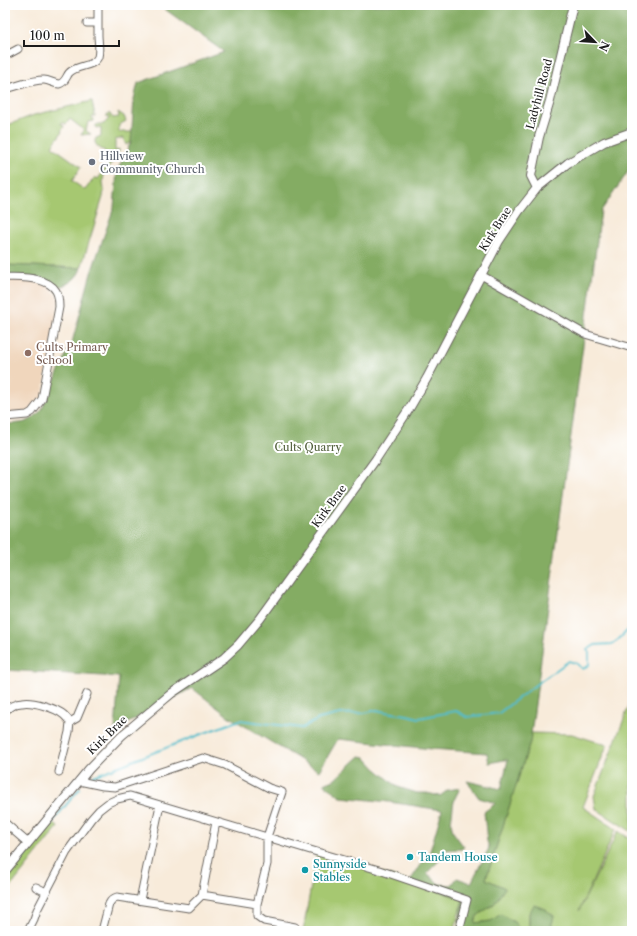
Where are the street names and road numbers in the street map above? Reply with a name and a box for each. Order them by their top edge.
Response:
street label: Ladyhill Road [523,57,555,131]
street label: Kirk Brae [476,204,514,254]
street label: Kirk Brae [309,482,349,530]
street label: Kirk Brae [84,713,130,757]

